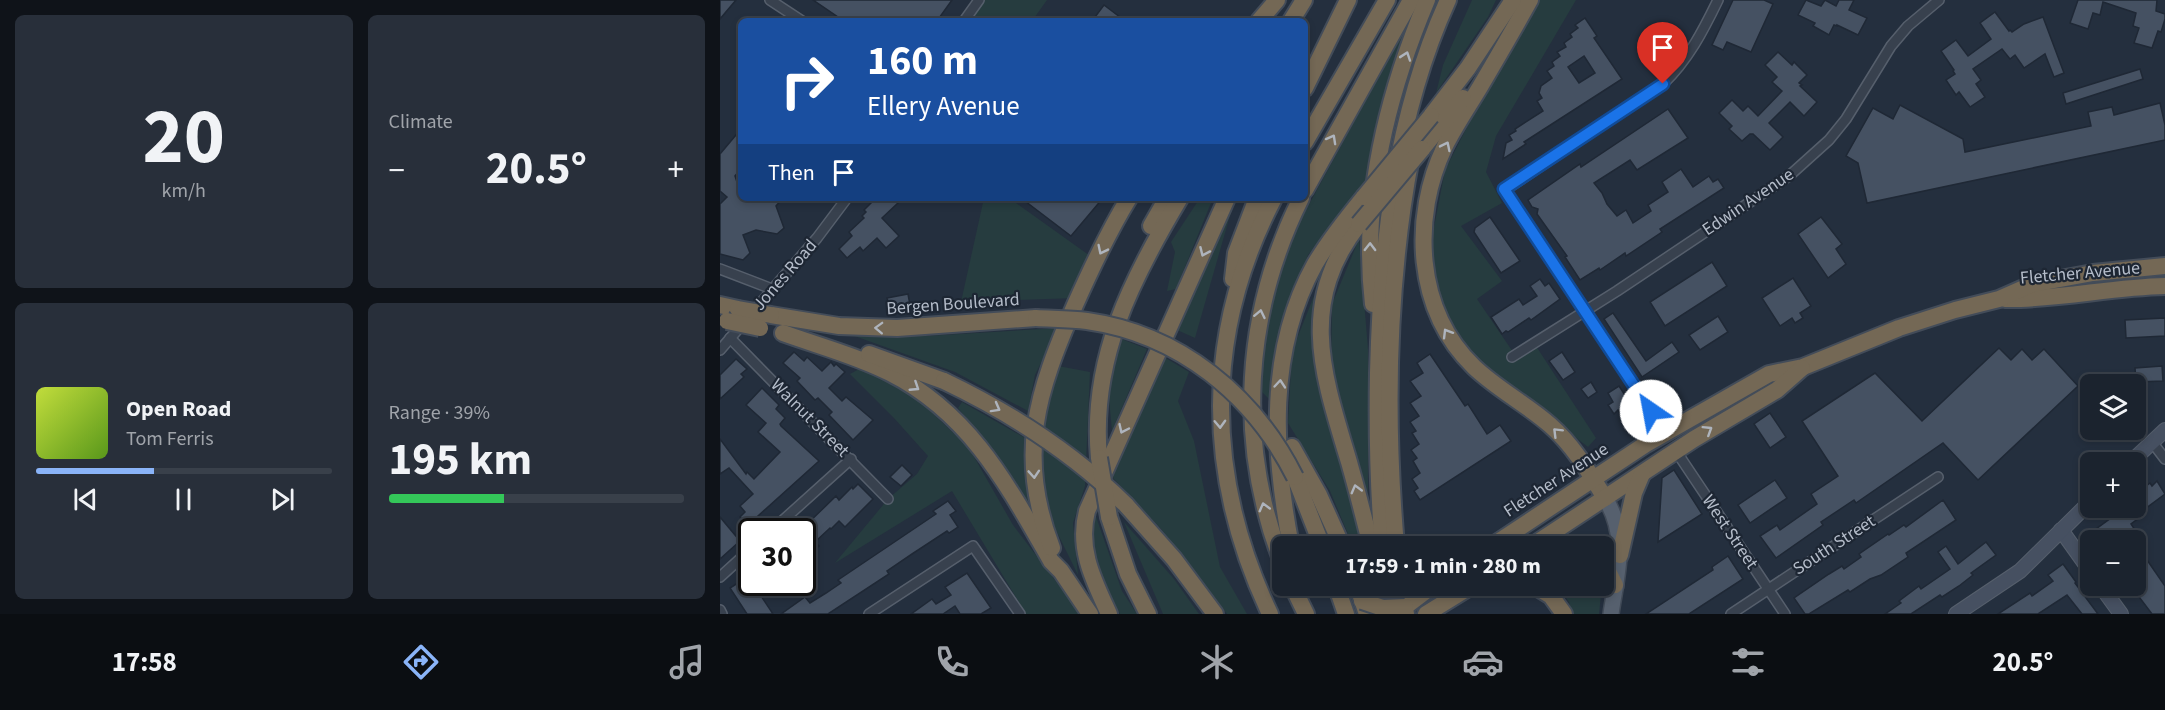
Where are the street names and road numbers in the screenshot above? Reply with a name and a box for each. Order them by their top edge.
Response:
street label: Edwin Avenue [1697,162,1799,242]
street label: Jones Road [747,234,823,316]
street label: Fletcher Avenue [2019,255,2141,291]
street label: Bergen Boulevard [885,287,1021,321]
street label: Walnut Street [765,373,855,463]
street label: Fletcher Avenue [1499,437,1613,523]
street label: West Street [1696,490,1764,574]
street label: South Street [1788,509,1880,581]

